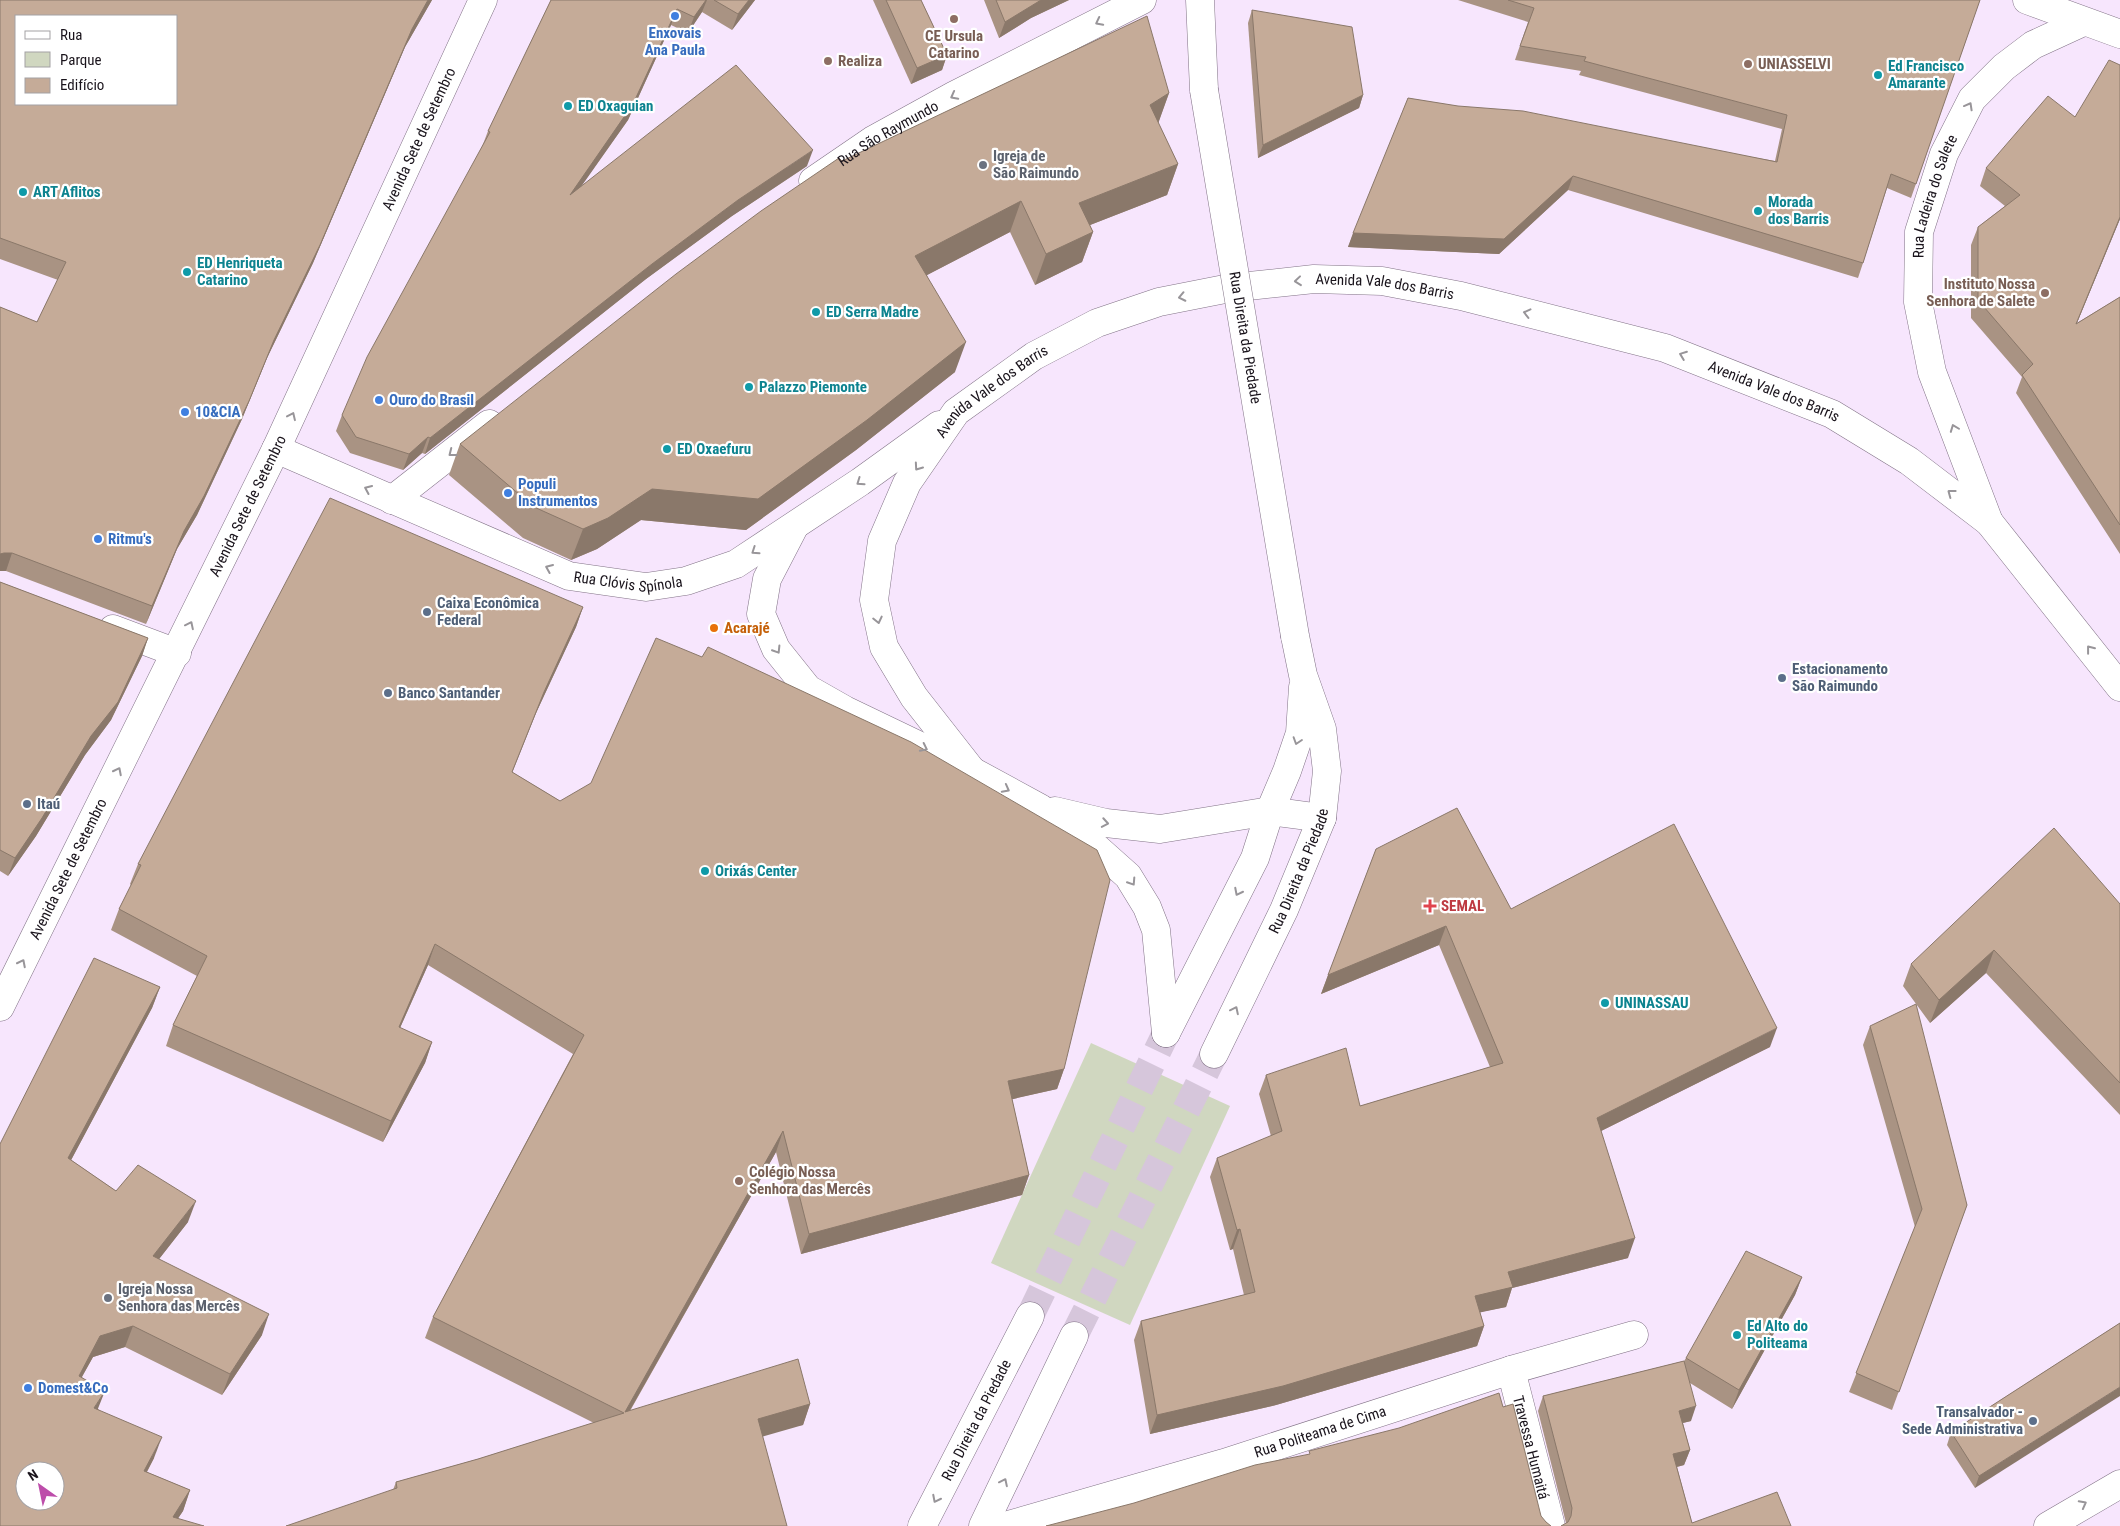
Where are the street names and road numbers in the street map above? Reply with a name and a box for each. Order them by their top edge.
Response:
street label: Avenida Sete de Setembro [378,65,460,213]
street label: Rua São Raymundo [834,97,942,170]
street label: Rua Ladeira do Salete [1910,132,1961,258]
street label: Rua Direita da Piedade [1225,270,1265,405]
street label: Avenida Vale dos Barris [1315,270,1456,304]
street label: Avenida Vale dos Barris [932,341,1051,441]
street label: Avenida Vale dos Barris [1706,357,1843,426]
street label: Avenida Sete de Setembro [205,432,290,579]
street label: Rua Clóvis Spínola [573,568,684,596]
street label: Avenida Sete de Setembro [26,795,111,942]
street label: Rua Direita da Piedade [1265,808,1332,936]
street label: Rua Direita da Piedade [938,1357,1015,1484]
street label: Travessa Humaitá [1509,1394,1553,1501]
street label: Rua Politeama de Cima [1252,1402,1388,1462]

